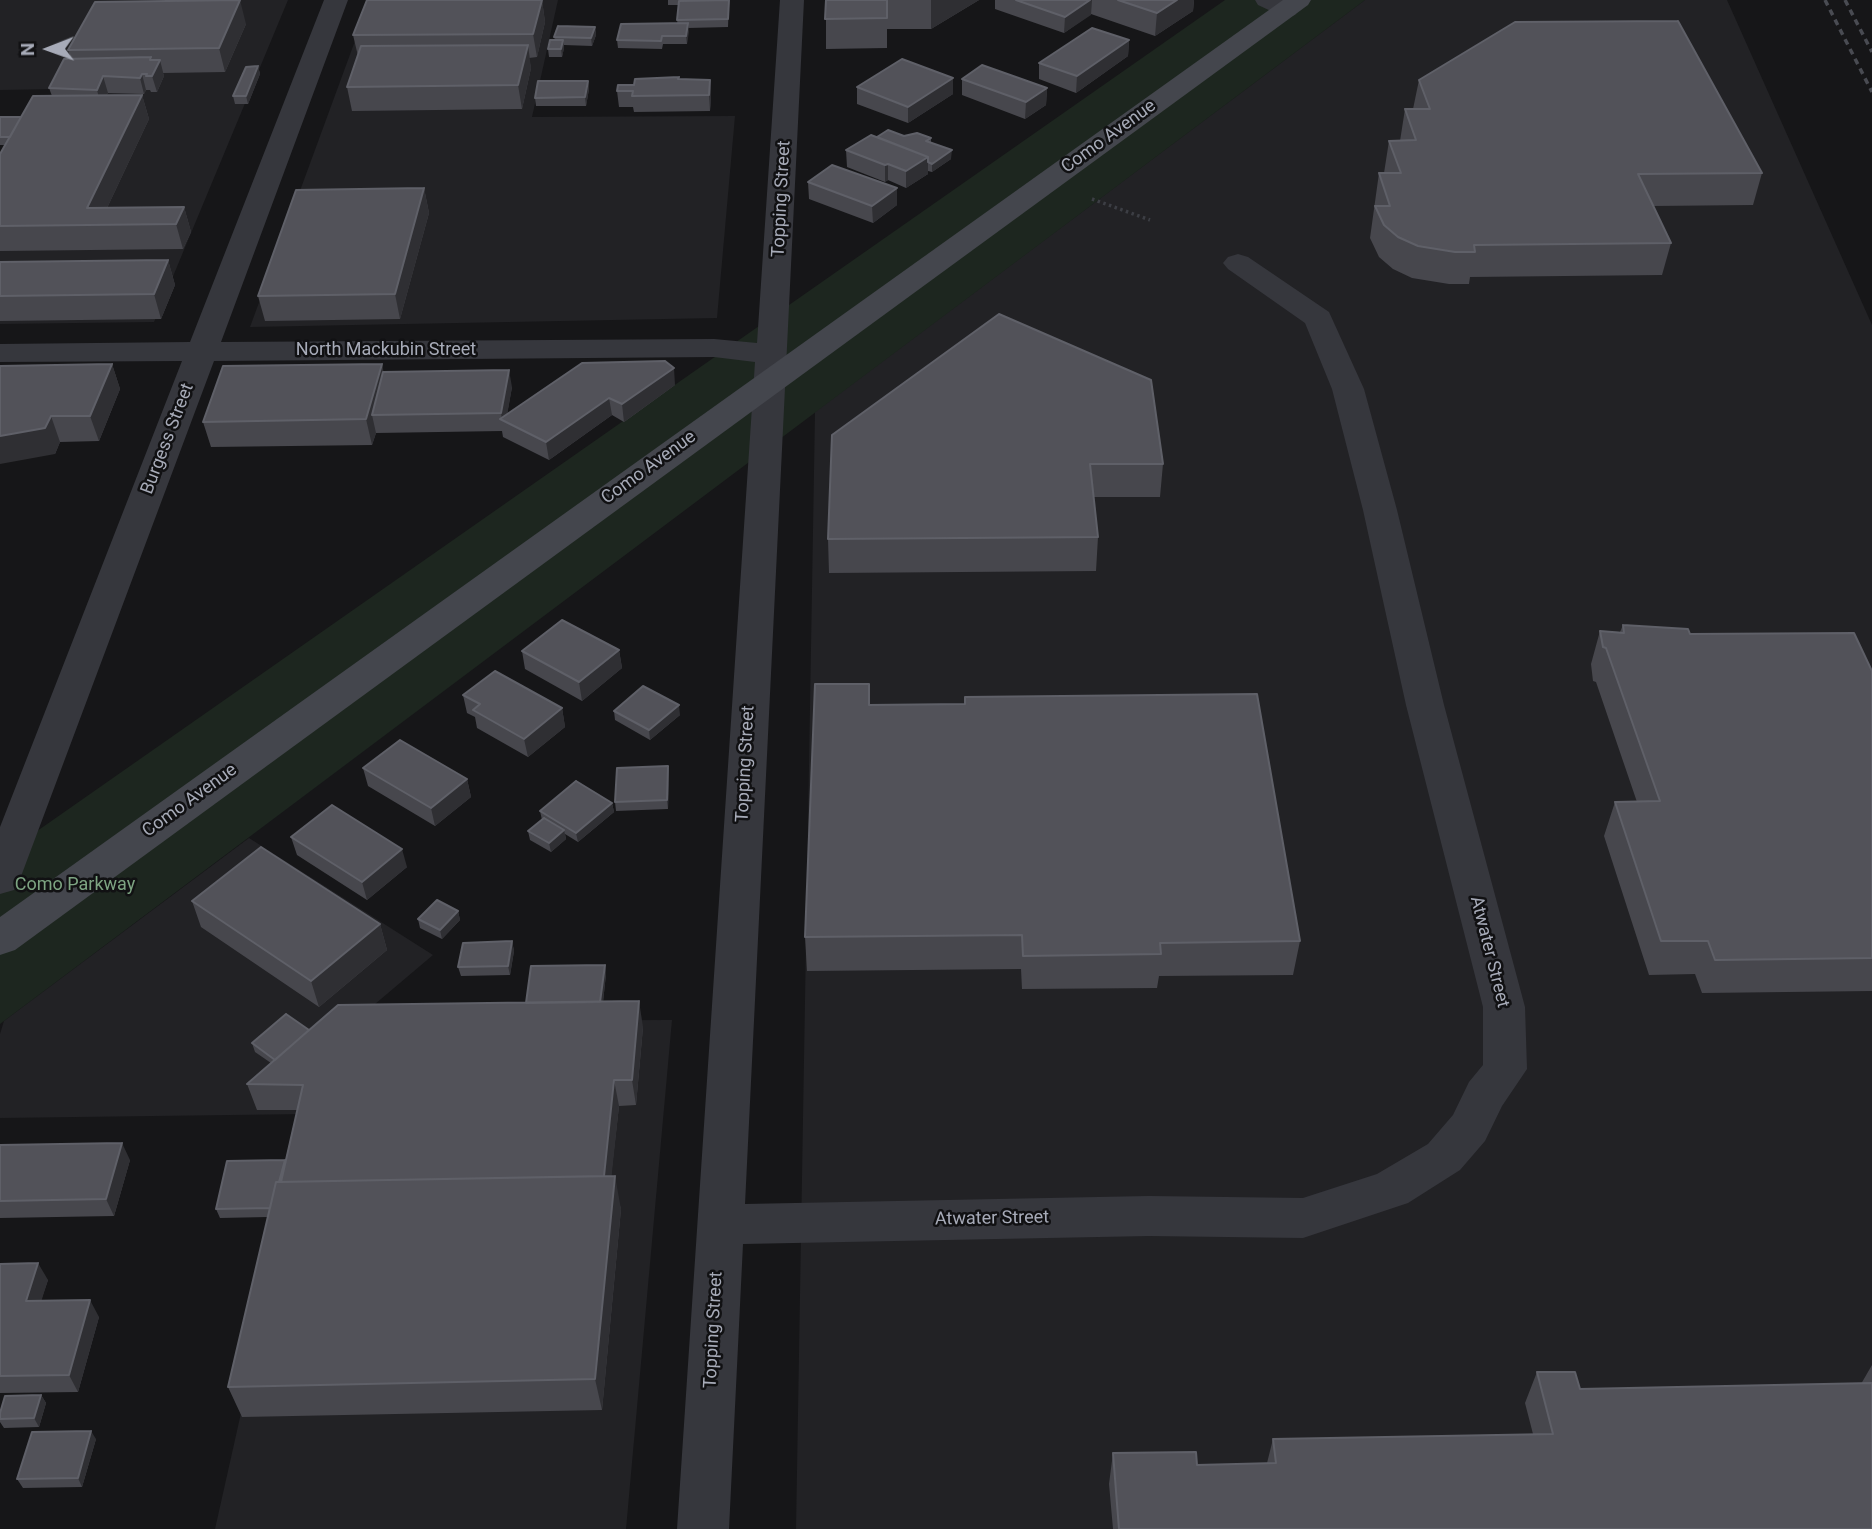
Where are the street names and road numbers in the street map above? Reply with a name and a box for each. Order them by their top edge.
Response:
street label: Como Avenue [1058,96,1160,178]
street label: Topping Street [768,140,796,258]
street label: North Mackubin Street [296,339,476,361]
street label: Burgess Street [137,380,199,498]
street label: Como Avenue [598,427,700,509]
street label: Topping Street [732,705,760,823]
street label: Como Avenue [139,760,241,842]
street label: Atwater Street [1465,894,1513,1010]
street label: Atwater Street [935,1207,1049,1231]
street label: Topping Street [700,1271,728,1389]

